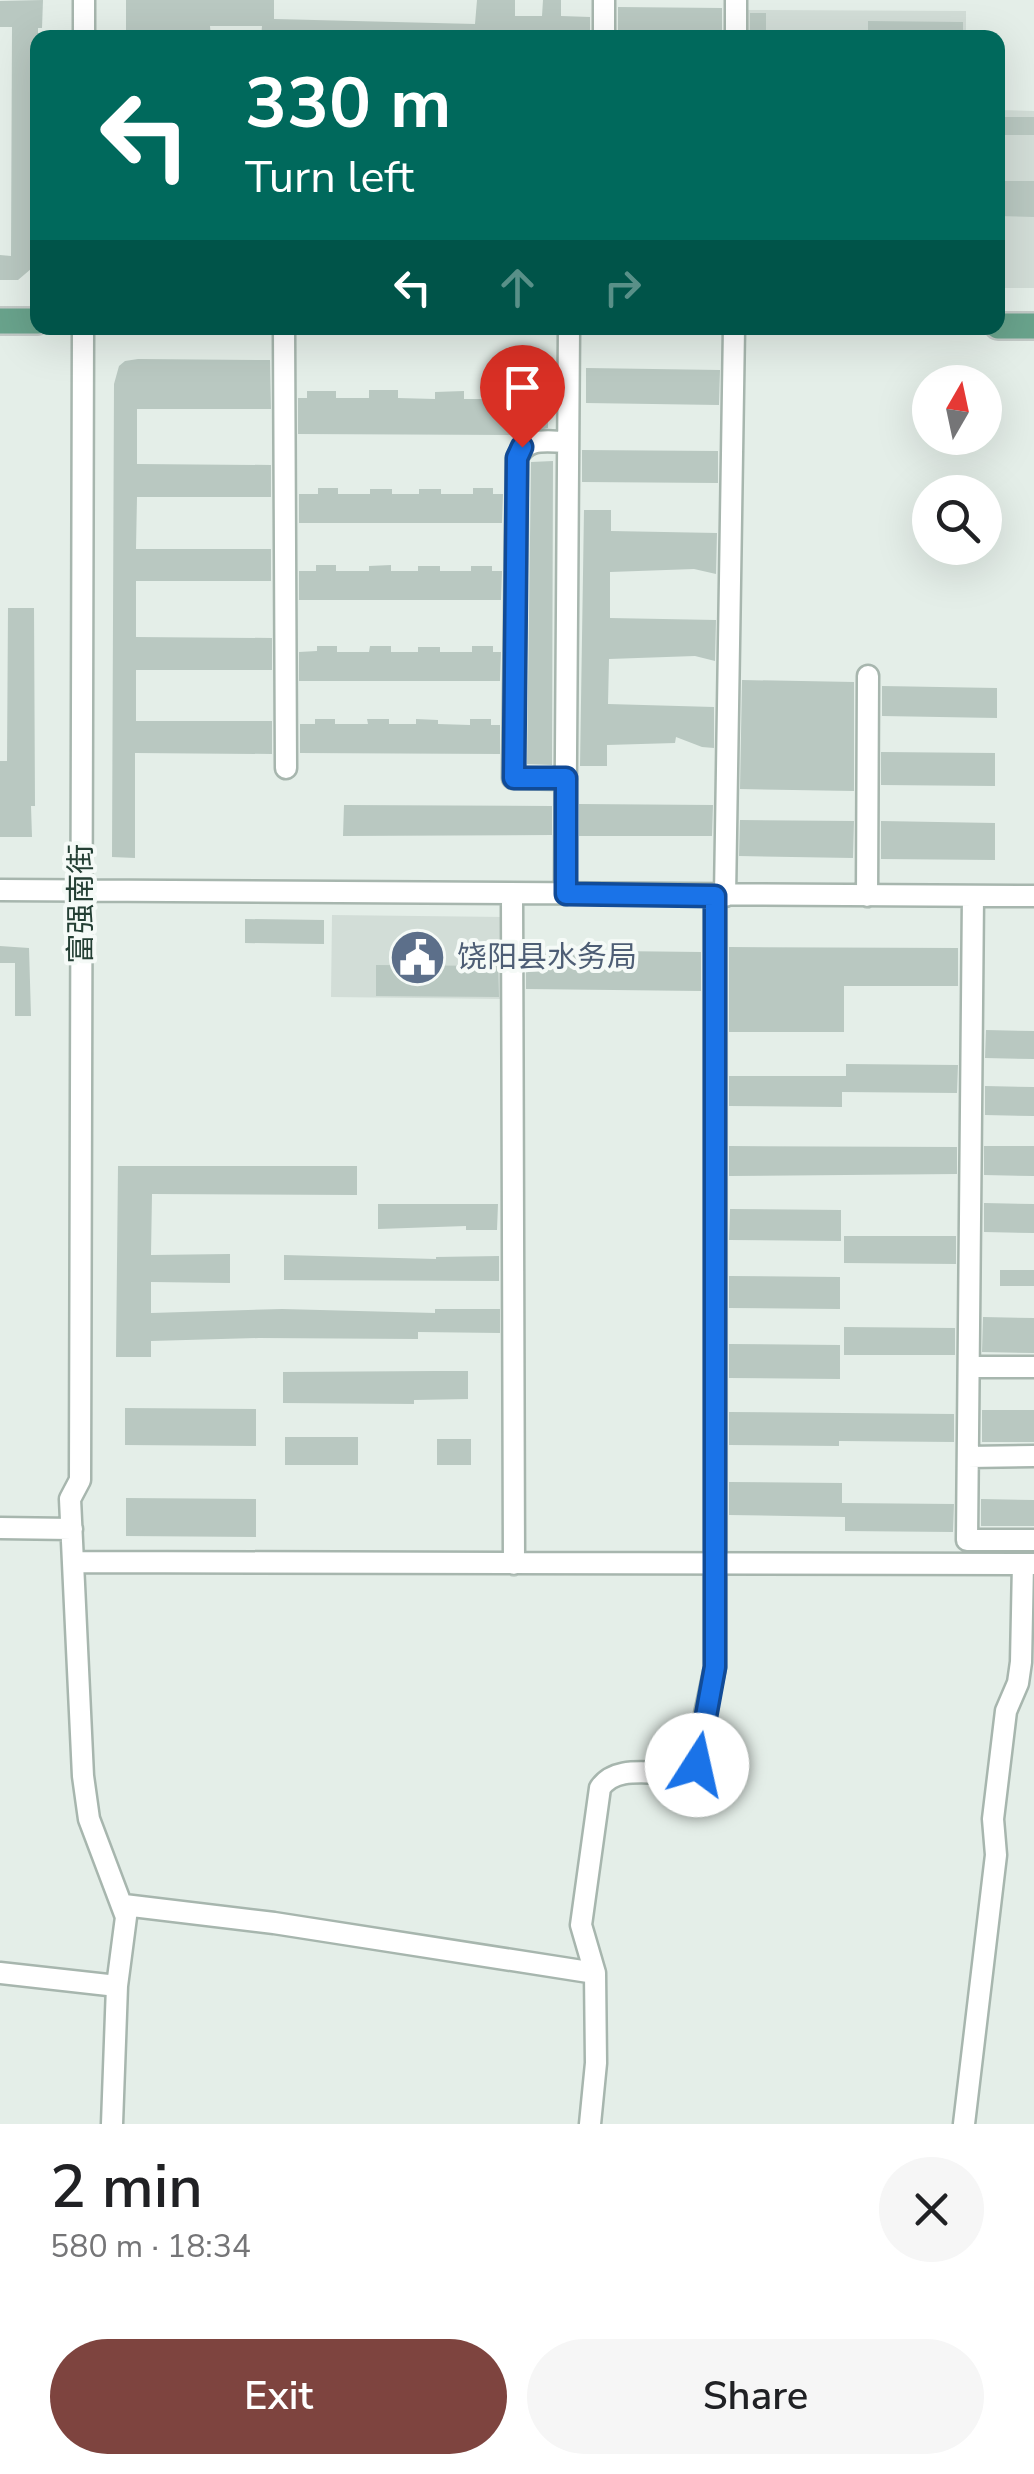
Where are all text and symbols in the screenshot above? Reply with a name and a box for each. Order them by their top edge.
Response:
text: 330 m [245,56,451,152]
icon: left [80,70,210,200]
text: Turn left [245,147,414,208]
icon: left [385,260,440,315]
icon: ahead [490,260,545,315]
icon: right [595,260,650,315]
pin [480,345,565,448]
icon: arrive [495,360,550,415]
north arrow [912,365,1002,455]
map controls [912,365,1002,565]
button: search [912,475,1002,565]
street label: 富强南街 [61,844,102,964]
public building icon: 饶阳县水务局 [388,927,448,987]
place label: 饶阳县水务局 [457,937,637,978]
position arrow [645,1713,749,1817]
text: 2 min [50,2146,203,2228]
button: close [879,2157,984,2262]
text: 580 m · 18:34 [50,2225,251,2268]
button: Exit [50,2339,507,2454]
button: Share [527,2339,984,2454]

